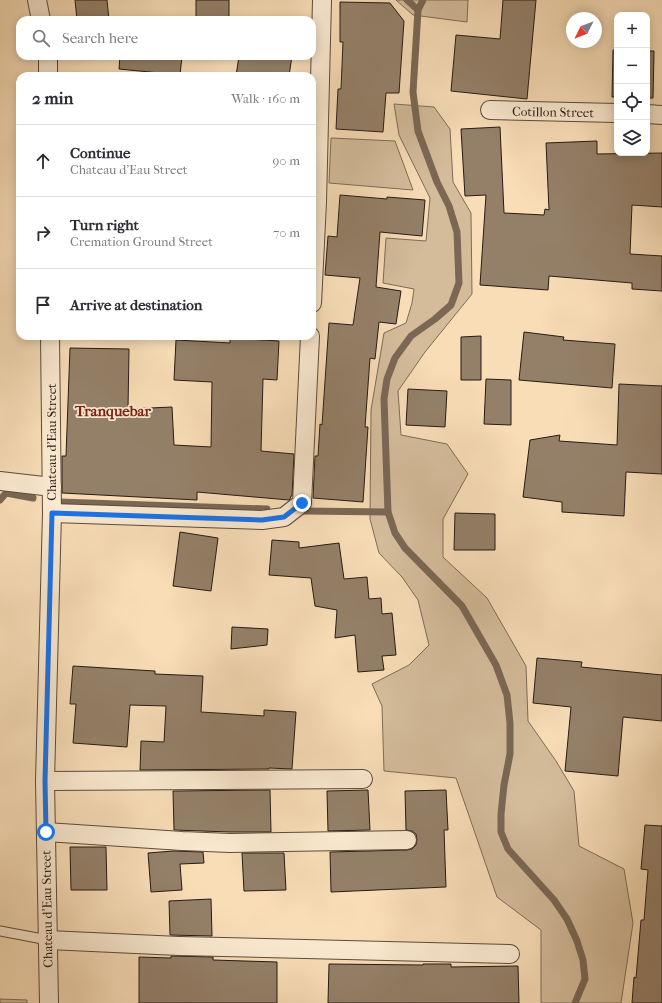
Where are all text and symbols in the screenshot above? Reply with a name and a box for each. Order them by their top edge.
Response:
north arrow [566,12,602,48]
map controls [614,12,650,156]
button: + [614,12,650,48]
search box [16,16,316,60]
icon: search [30,27,52,49]
text: Search here [62,29,138,47]
button: − [614,48,650,84]
button: locate [614,84,650,120]
text: 2 min [32,88,73,108]
text: Walk · 160 m [231,91,300,106]
street label: Cotillon Street [512,104,594,120]
button: layers [614,120,650,156]
text: Continue [70,144,130,162]
icon: ahead [32,150,54,172]
text: 90 m [272,153,300,168]
text: Chateau d'Eau Street [70,162,187,177]
text: Turn right [70,216,139,234]
icon: right [32,222,54,244]
text: 70 m [273,225,300,240]
text: Cremation Ground Street [70,234,213,249]
icon: arrive [32,294,54,316]
text: Arrive at destination [70,296,202,314]
street label: Chateau d'Eau Street [44,383,59,501]
district label: Tranquebar [74,402,152,420]
route end [293,494,311,512]
route start [37,823,55,841]
street label: Chateau d'Eau Street [38,850,56,968]

